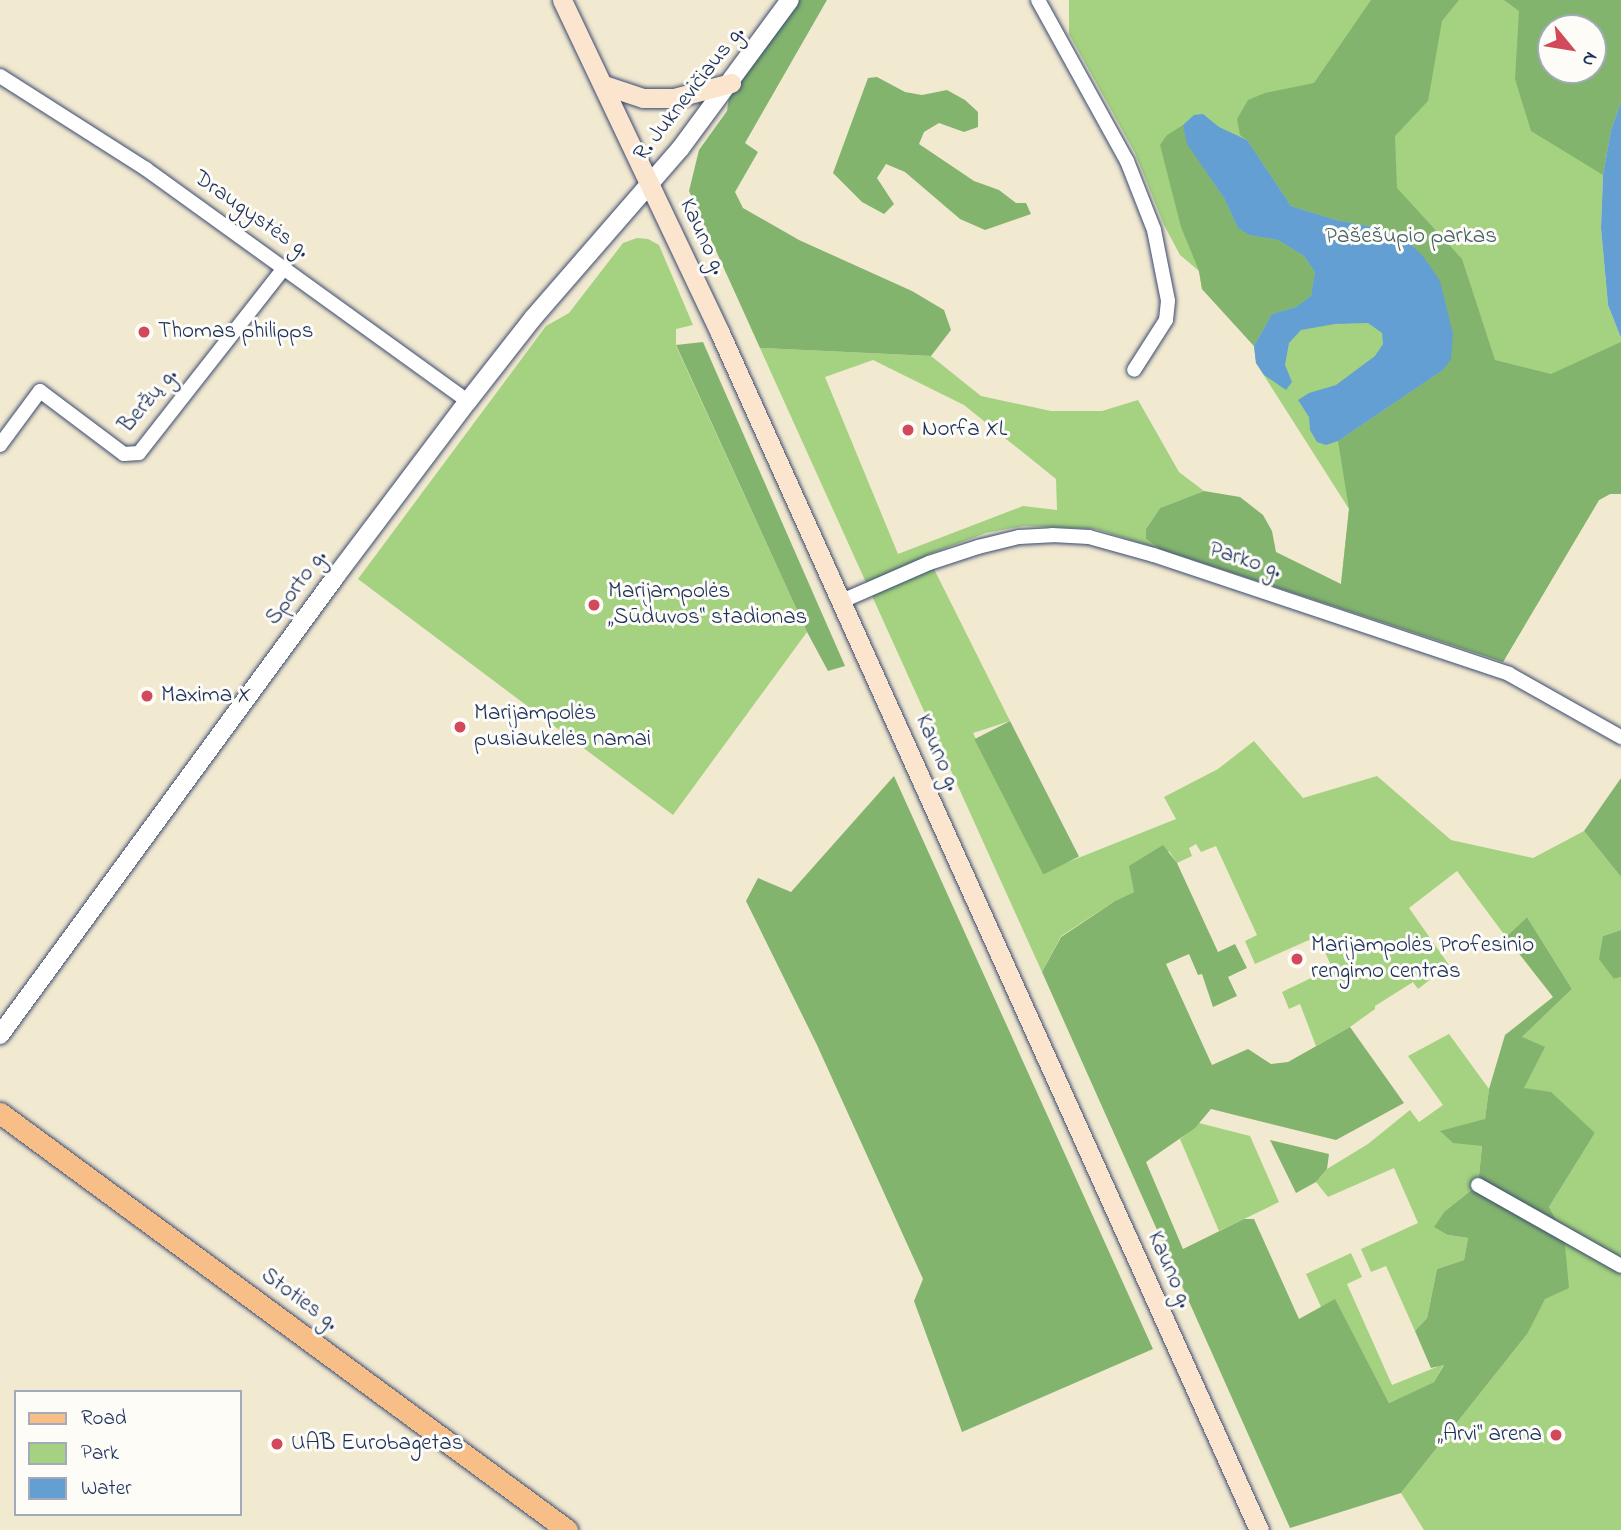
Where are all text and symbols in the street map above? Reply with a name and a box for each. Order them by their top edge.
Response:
north arrow [1537,14,1607,84]
street label: R. Juknevičiaus g. [628,21,752,167]
text: N [1574,46,1604,71]
street label: Draugystės g. [188,165,314,265]
street label: Kauno g. [672,195,732,279]
park label: Pašešupio parkas [1325,223,1497,251]
place label: Thomas philipps [158,318,313,346]
marker: Thomas philipps [136,324,152,340]
street label: Beržų g. [114,363,184,439]
place label: Norfa XL [922,416,1007,444]
marker: Norfa XL [900,422,916,438]
street label: Parko g. [1205,536,1285,586]
street label: Sporto g. [260,545,334,631]
place label: Marijampolės „Sūduvos“ stadionas [608,578,807,632]
marker: Marijampolės „Sūduvos“ stadionas [586,597,602,613]
place label: Maxima X [161,682,251,710]
marker: Maxima X [139,688,155,704]
place label: Marijampolės pusiaukelės namai [474,700,651,754]
street label: Kauno g. [908,711,966,795]
marker: Marijampolės pusiaukelės namai [452,719,468,735]
place label: Marijampolės Profesinio rengimo centras [1311,932,1534,986]
marker: Marijampolės Profesinio rengimo centras [1289,951,1305,967]
street label: Kauno g. [1140,1228,1198,1312]
street label: Stoties g. [255,1263,343,1337]
legend [14,1390,242,1516]
text: Road [81,1404,127,1434]
place label: „Arvi“ arena [1438,1421,1542,1449]
marker: „Arvi“ arena [1548,1427,1564,1443]
place label: UAB Eurobagetas [291,1430,463,1458]
marker: UAB Eurobagetas [269,1436,285,1452]
text: Park [81,1439,119,1469]
text: Water [81,1474,132,1504]

